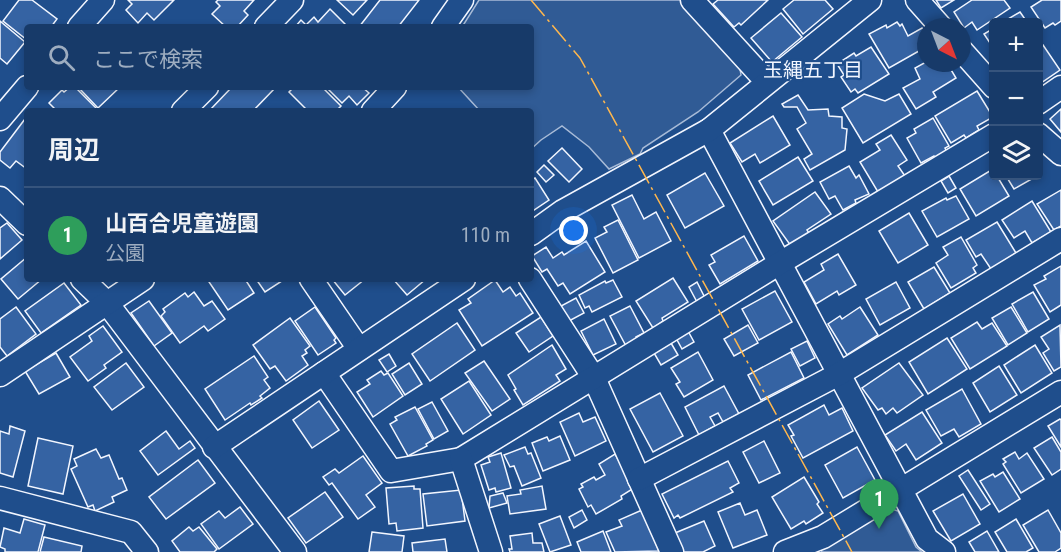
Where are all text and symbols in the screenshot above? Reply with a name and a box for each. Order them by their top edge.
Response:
north arrow [917,18,971,72]
map controls [989,18,1043,180]
button: + [989,18,1043,72]
search box [24,24,534,90]
icon: search [45,41,78,74]
text: ここで検索 [93,47,203,72]
district label: 玉縄五丁目 [763,58,863,82]
button: − [989,72,1043,126]
button: layers [989,126,1043,180]
text: 周辺 [48,135,100,165]
text: 山百合児童遊園 [105,211,259,236]
your location [559,216,588,245]
text: 1 [62,223,73,247]
text: 110 m [461,223,510,247]
text: 公園 [105,241,145,265]
pin: 1 [860,480,898,529]

